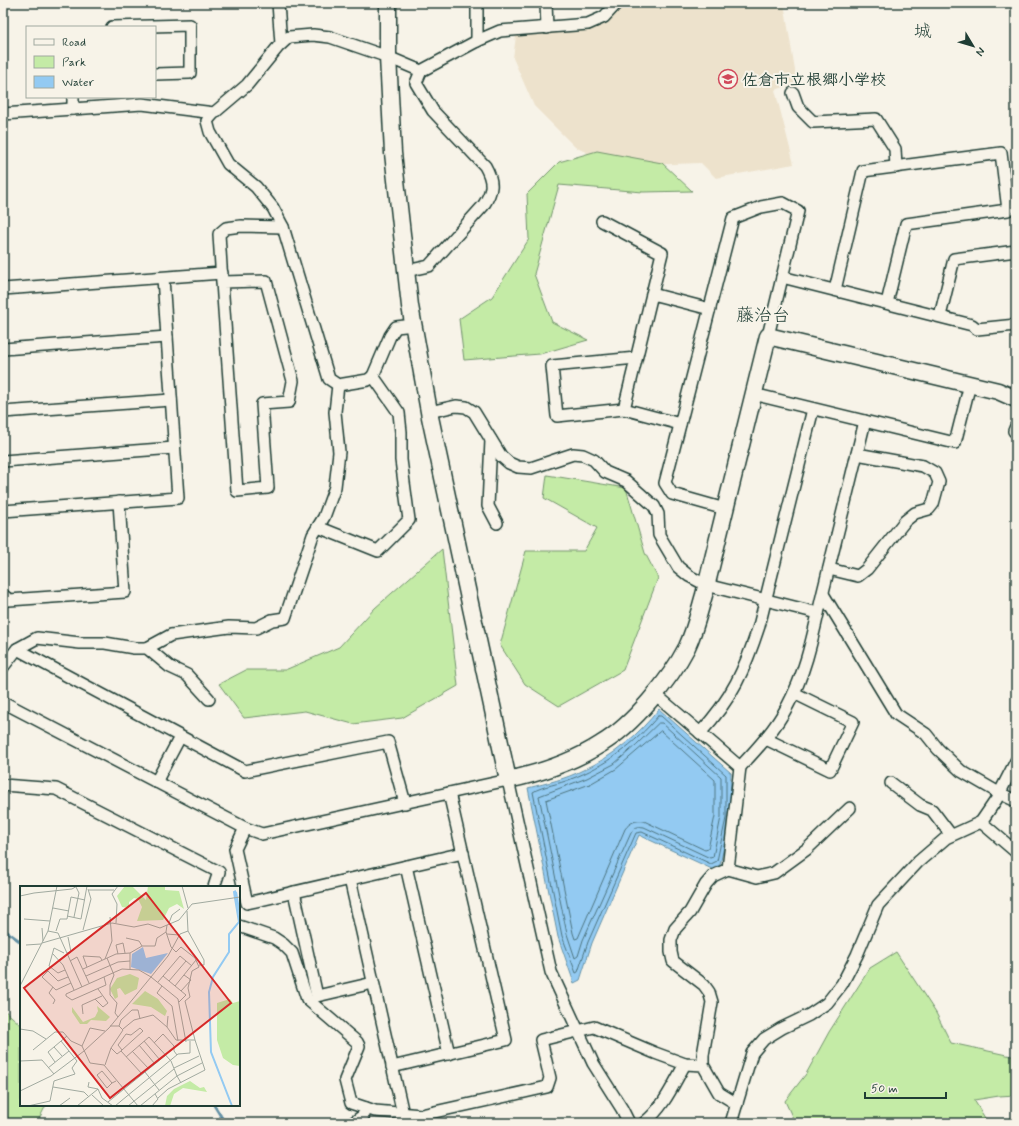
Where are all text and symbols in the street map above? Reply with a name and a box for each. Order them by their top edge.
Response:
district label: 城 [914,20,932,44]
legend [26,26,156,98]
north arrow [953,26,993,66]
text: Road [62,35,86,51]
text: N [972,44,988,59]
text: Park [62,55,86,71]
school or university icon: 佐倉市立根郷小学校 [717,68,739,90]
place label: 佐倉市立根郷小学校 [742,70,886,91]
text: Water [62,75,94,91]
district label: 藤治台 [736,304,790,328]
inset map [20,886,240,1106]
scale bar [865,1074,946,1100]
text: 50 m [871,1081,898,1097]

